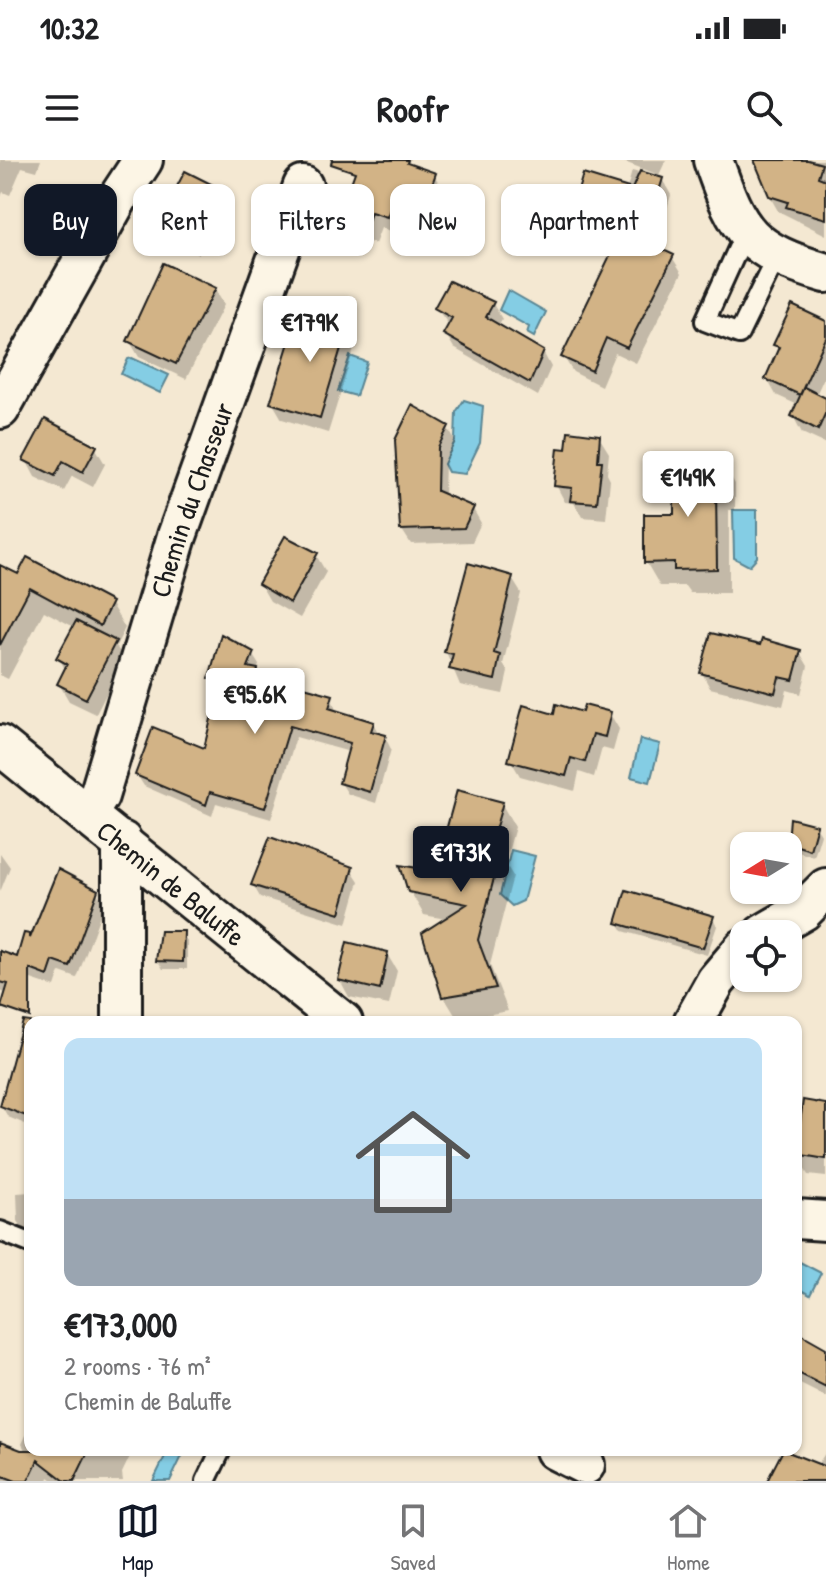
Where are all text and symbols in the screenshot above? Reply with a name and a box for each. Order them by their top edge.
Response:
text: 10:32 [40,8,99,48]
text: Roofr [377,84,449,133]
icon: menu [40,86,84,130]
icon: search [742,86,786,130]
chip: Buy [24,184,117,256]
chip: Rent [133,184,235,256]
chip: Filters [251,184,374,256]
chip: New [390,184,485,256]
chip: Apartment [501,184,667,256]
pin: €179K [254,296,366,364]
text: €179K [281,304,339,339]
street label: Chemin du Chasseur [141,397,243,602]
pin: €149K [632,451,744,519]
text: €149K [661,459,715,494]
pin: €95.6K [190,668,320,736]
text: €95.6K [224,676,286,711]
street label: Chemin de Baluffe [89,812,253,955]
pin: €173K [405,826,517,894]
north arrow [730,832,802,904]
map controls [730,832,802,992]
text: €173K [431,834,491,869]
button: locate [730,920,802,992]
icon: home [341,1090,485,1234]
text: €173,000 [64,1302,177,1348]
text: 2 rooms · 76 m² [64,1348,211,1383]
text: Chemin de Baluffe [64,1383,232,1418]
tab: Map [116,1499,160,1577]
tab: Saved [391,1499,435,1577]
tab: Home [666,1499,710,1577]

